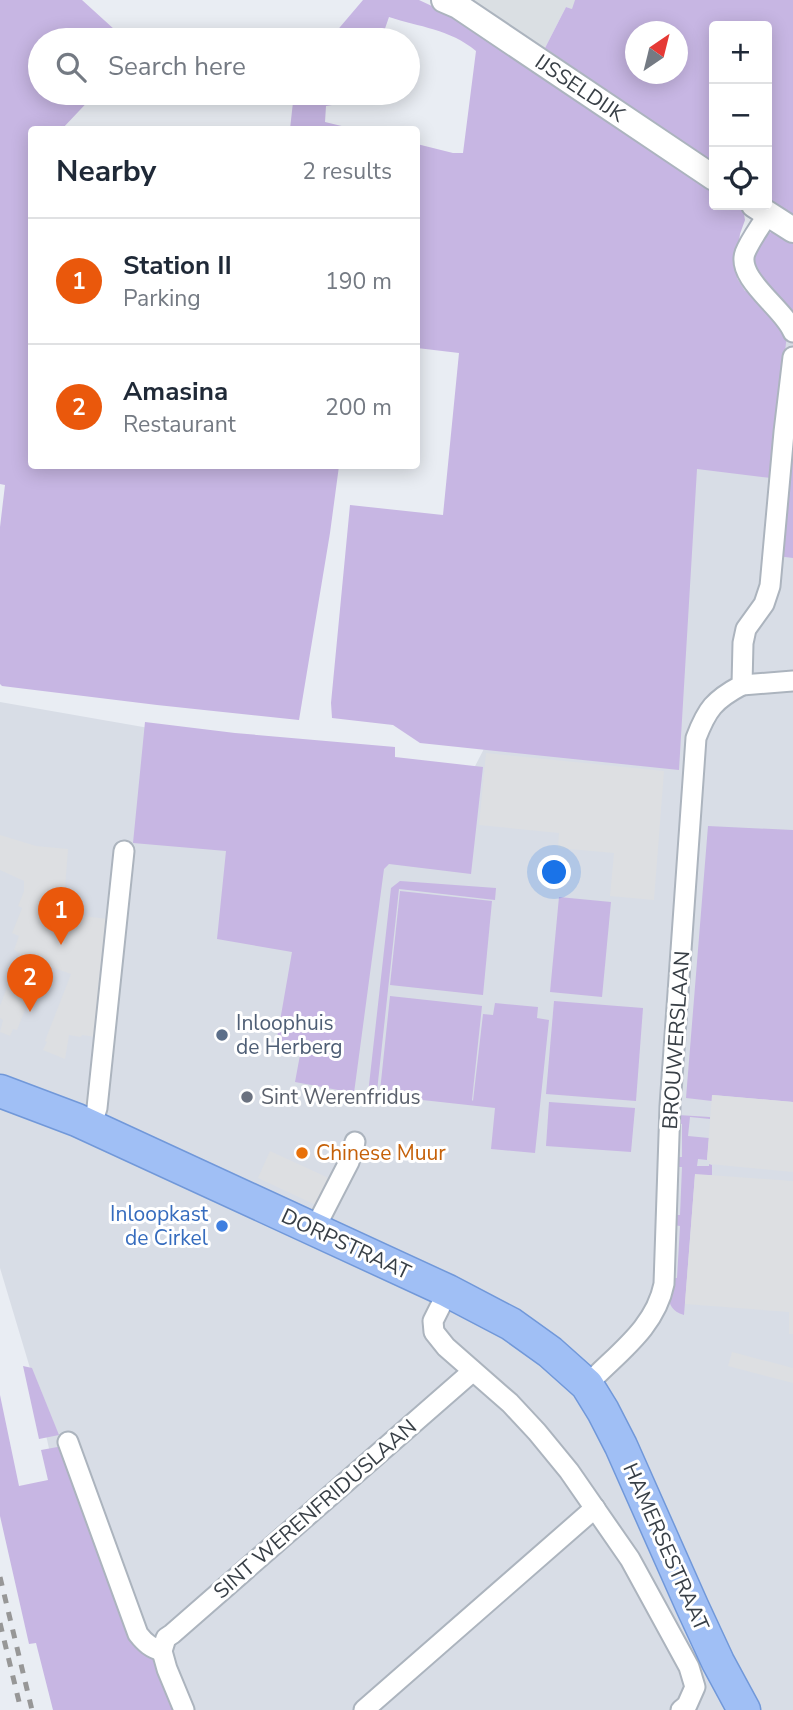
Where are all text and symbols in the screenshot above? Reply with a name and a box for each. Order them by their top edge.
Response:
north arrow [625,21,688,84]
map controls [709,21,772,210]
button: + [709,21,772,84]
search box [28,28,420,105]
icon: search [52,48,90,86]
street label: IJSSELDIJK [530,48,631,129]
text: Search here [108,49,246,84]
button: − [709,84,772,147]
button: locate [709,147,772,210]
text: Nearby [56,151,156,192]
text: 2 results [302,156,392,187]
text: Station II [123,248,232,283]
text: 1 [72,266,86,297]
text: 190 m [325,266,392,297]
text: Parking [123,283,201,314]
text: Amasina [123,374,228,409]
text: 2 [72,392,86,423]
text: 200 m [325,392,392,423]
text: Restaurant [123,409,236,440]
your location [537,855,571,889]
pin: 1 [38,887,84,945]
street label: BROUWERSLAAN [656,950,696,1130]
pin: 2 [7,954,53,1012]
place label: Inloophuis de Herberg [236,1009,343,1061]
marker: Inloophuis de Herberg [214,1027,230,1043]
place label: Sint Werenfridus [261,1083,421,1111]
marker: Sint Werenfridus [239,1089,255,1105]
place label: Chinese Muur [316,1139,446,1167]
marker: Chinese Muur [294,1145,310,1161]
place label: Inloopkast de Cirkel [110,1200,209,1252]
street label: DORPSTRAAT [277,1202,416,1286]
marker: Inloopkast de Cirkel [214,1218,230,1234]
street label: SINT WERENFRIDUSLAAN [207,1413,423,1605]
street label: HAMERSESTRAAT [616,1459,716,1636]

